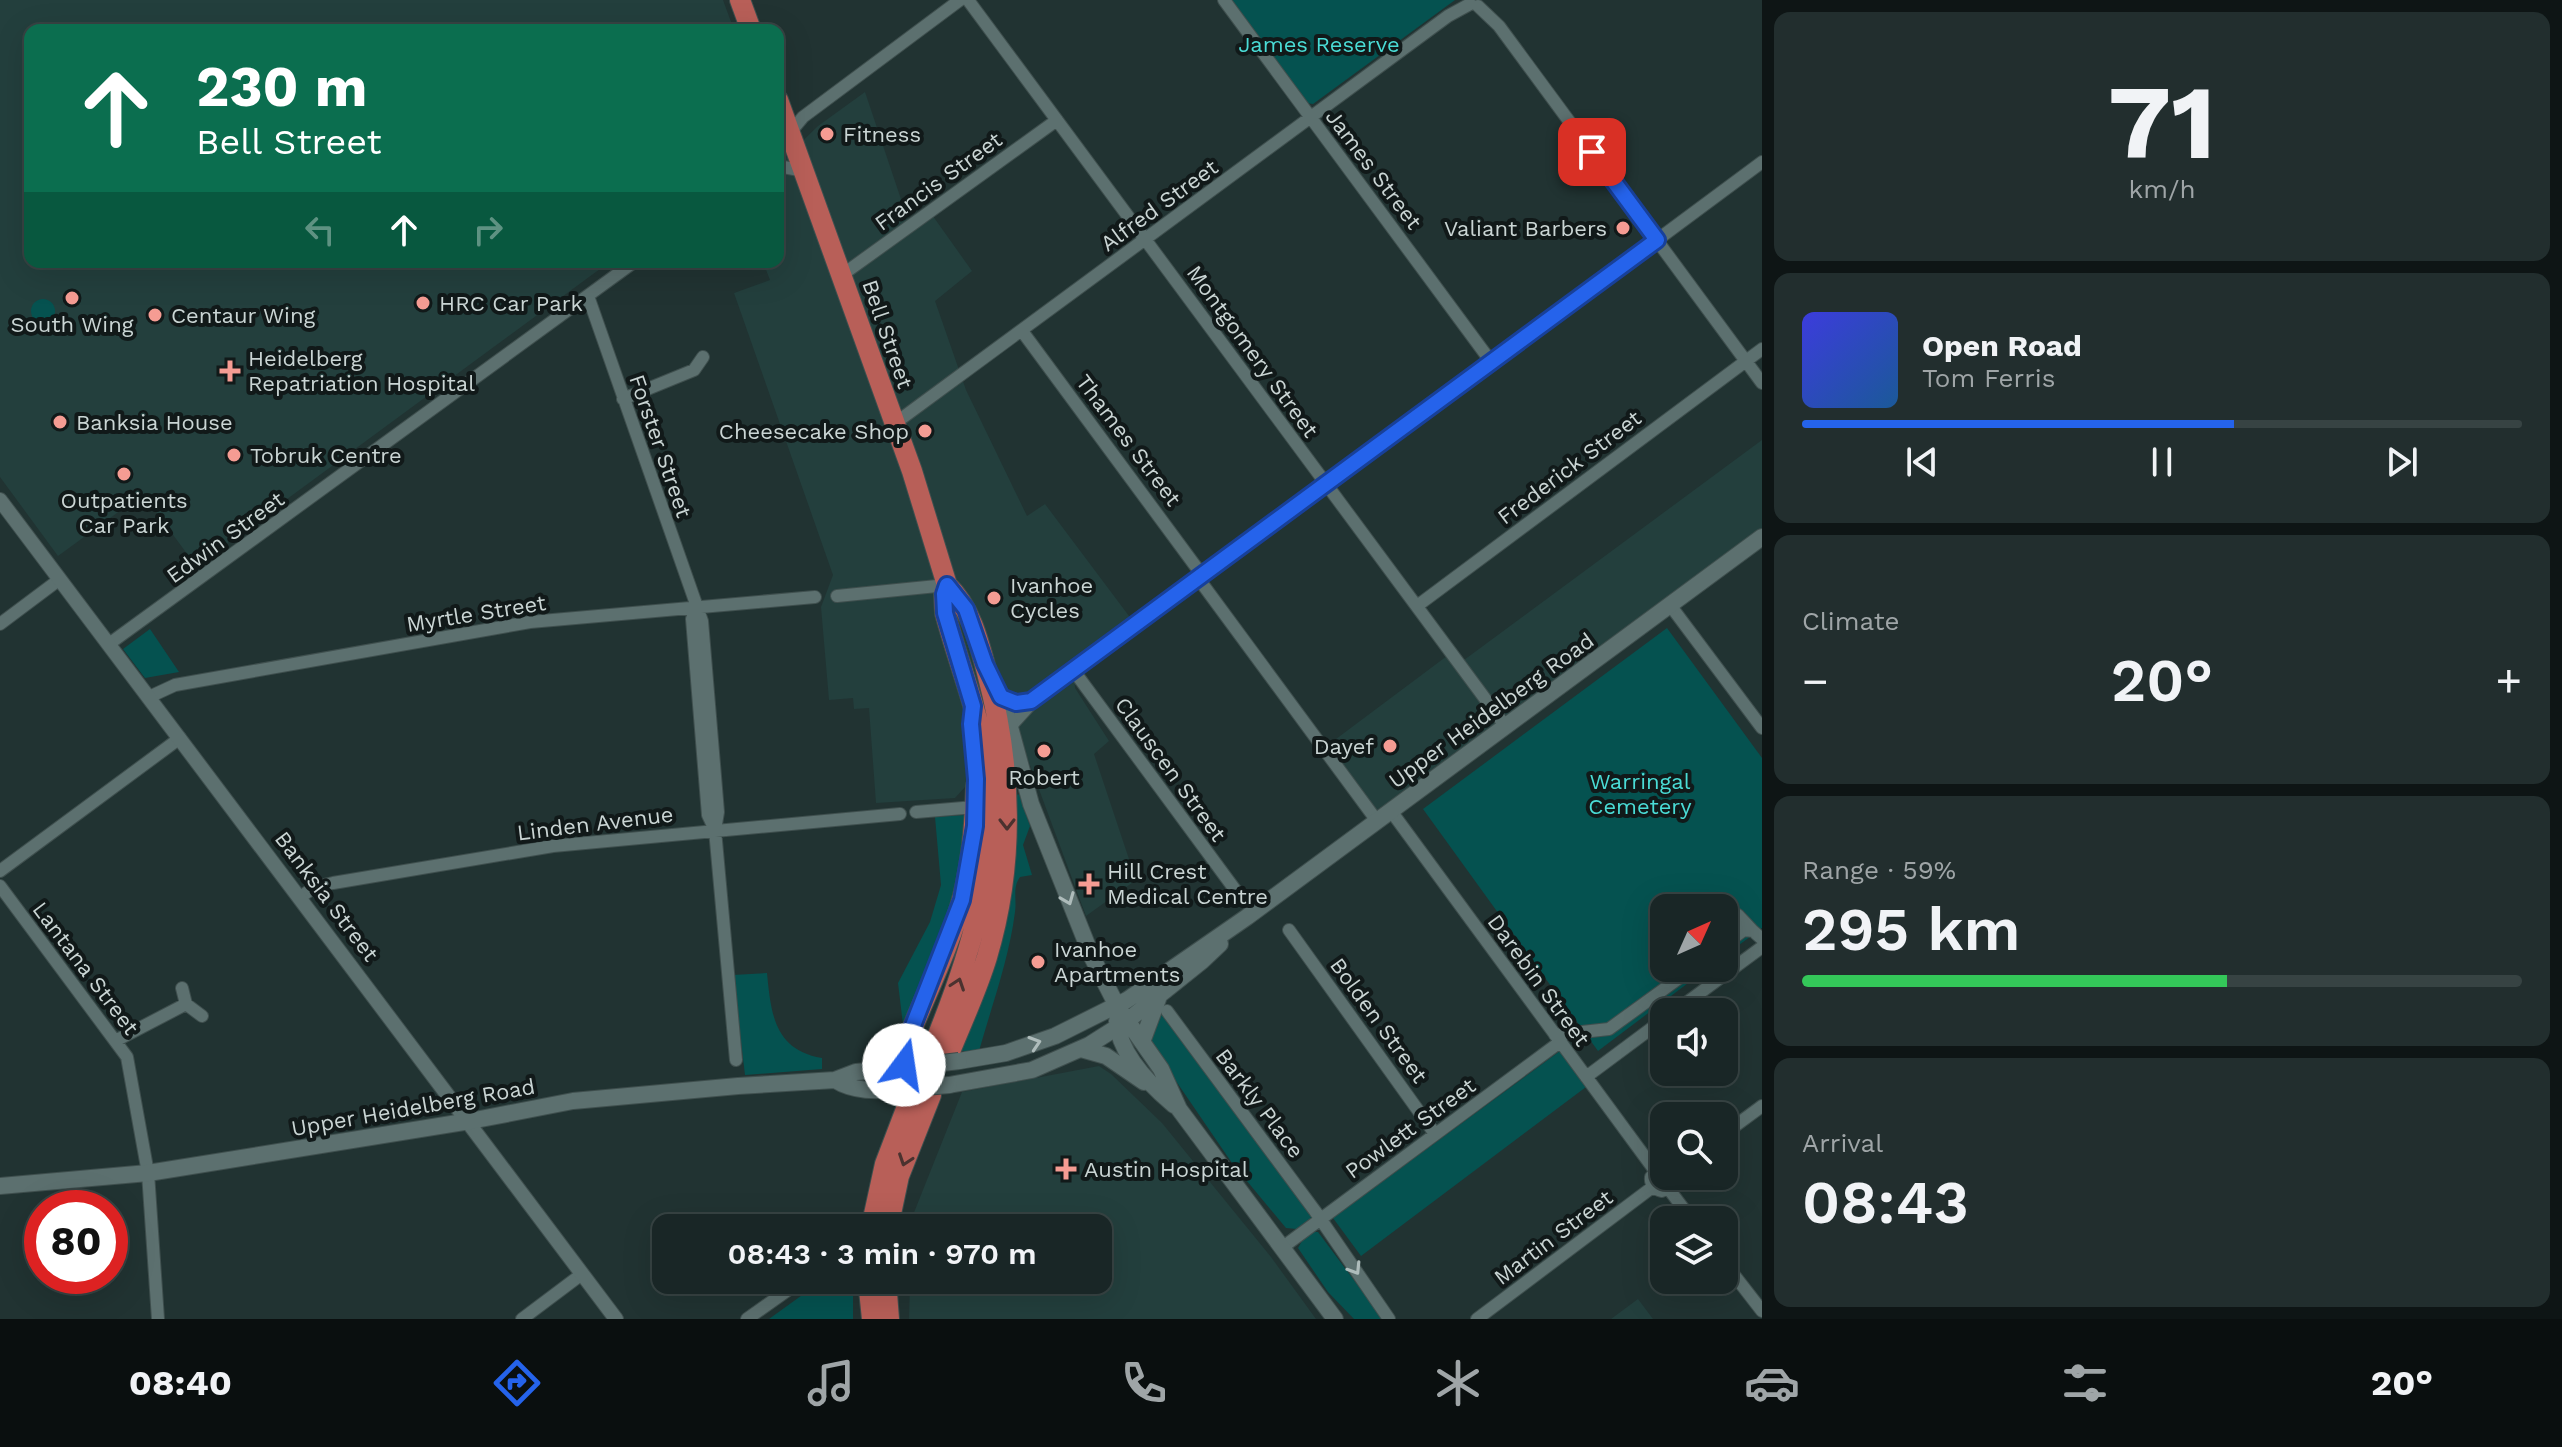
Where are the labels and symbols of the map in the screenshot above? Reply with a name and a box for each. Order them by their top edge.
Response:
park label: James Reserve [1238,32,1400,57]
street label: James Street [1320,104,1427,234]
pin [1558,118,1626,186]
place label: Fitness [843,122,921,147]
marker: Fitness [818,125,836,143]
street label: Francis Street [870,127,1007,236]
street label: Alfred Street [1096,155,1223,256]
place label: Valiant Barbers [1444,216,1607,241]
marker: Valiant Barbers [1614,219,1632,237]
street label: Montgomery Street [1182,260,1323,442]
street label: Bell Street [857,276,918,392]
marker: South Wing [63,289,81,307]
place label: HRC Car Park [439,291,583,316]
marker: HRC Car Park [414,294,432,312]
place label: Centaur Wing [171,303,316,328]
marker: Centaur Wing [146,306,164,324]
place label: South Wing [10,312,134,337]
place label: Heidelberg Repatriation Hospital [248,346,475,396]
marker: Heidelberg Repatriation Hospital [219,360,241,382]
street label: Thames Street [1071,370,1186,511]
street label: Forster Street [624,371,697,521]
street label: Frederick Street [1493,405,1646,529]
place label: Banksia House [76,410,233,435]
marker: Banksia House [51,413,69,431]
place label: Cheesecake Shop [719,419,909,444]
marker: Cheesecake Shop [916,422,934,440]
place label: Tobruk Centre [250,443,402,468]
marker: Tobruk Centre [225,446,243,464]
marker: Outpatients Car Park [115,465,133,483]
street label: Edwin Street [162,486,289,588]
place label: Outpatients Car Park [60,488,188,538]
place label: Ivanhoe Cycles [1010,573,1093,623]
marker: Ivanhoe Cycles [985,589,1003,607]
street label: Myrtle Street [405,590,548,637]
street label: Upper Heidelberg Road [1384,628,1599,793]
street label: Clauscen Street [1110,692,1231,846]
place label: Dayef [1314,734,1374,759]
marker: Dayef [1381,737,1399,755]
marker: Robert [1035,742,1053,760]
place label: Robert [1008,765,1080,790]
park label: Warringal Cemetery [1588,769,1692,819]
street label: Linden Avenue [516,802,675,845]
one-way arrow [998,818,1016,831]
street label: Banksia Street [270,827,383,966]
place label: Hill Crest Medical Centre [1107,859,1268,909]
marker: Hill Crest Medical Centre [1078,873,1100,895]
one-way arrow [1058,891,1075,905]
north arrow [1650,894,1738,982]
street label: Lantana Street [27,897,144,1040]
street label: Darebin Street [1482,910,1595,1051]
place label: Ivanhoe Apartments [1054,937,1180,987]
marker: Ivanhoe Apartments [1029,953,1047,971]
street label: Bolden Street [1325,953,1432,1088]
one-way arrow [948,978,965,992]
position arrow [862,1023,946,1107]
one-way arrow [1027,1037,1041,1053]
street label: Barkly Place [1210,1044,1309,1163]
street label: Powlett Street [1341,1073,1480,1184]
street label: Upper Heidelberg Road [289,1074,537,1141]
one-way arrow [898,1152,915,1166]
place label: Austin Hospital [1084,1157,1249,1182]
marker: Austin Hospital [1055,1158,1077,1180]
street label: Martin Street [1489,1185,1617,1290]
speed limit sign: 80 [24,1190,128,1294]
one-way arrow [1345,1260,1361,1275]

